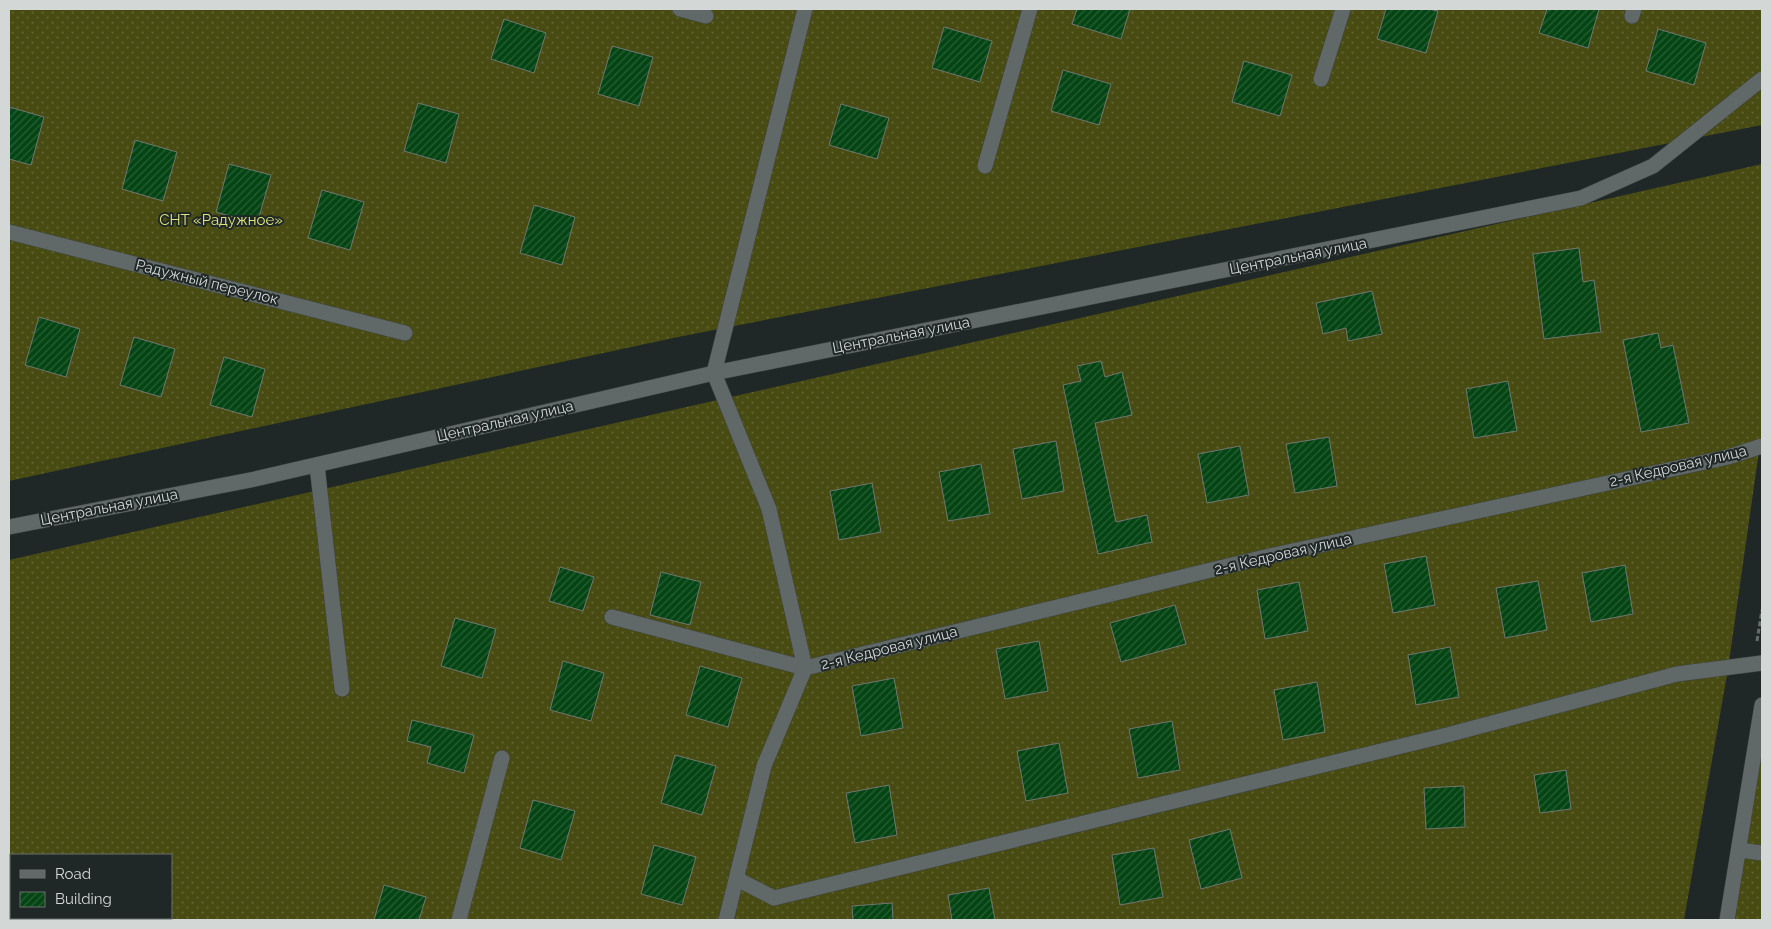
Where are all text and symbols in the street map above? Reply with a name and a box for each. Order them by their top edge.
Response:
park label: СНТ «Радужное» [159,211,283,229]
street label: Центральная улица [1228,234,1368,278]
street label: Радужный переулок [134,256,280,308]
street label: Центральная улица [831,313,971,357]
street label: Центральная улица [435,397,575,445]
street label: 2-я Кедровая улица [1608,441,1748,491]
street label: Центральная улица [39,485,179,529]
street label: 2-я Кедровая улица [1213,529,1353,579]
street label: 2-я Кедровая улица [819,622,959,674]
legend [10,854,172,919]
text: Road [55,865,91,883]
text: Building [55,890,112,908]

